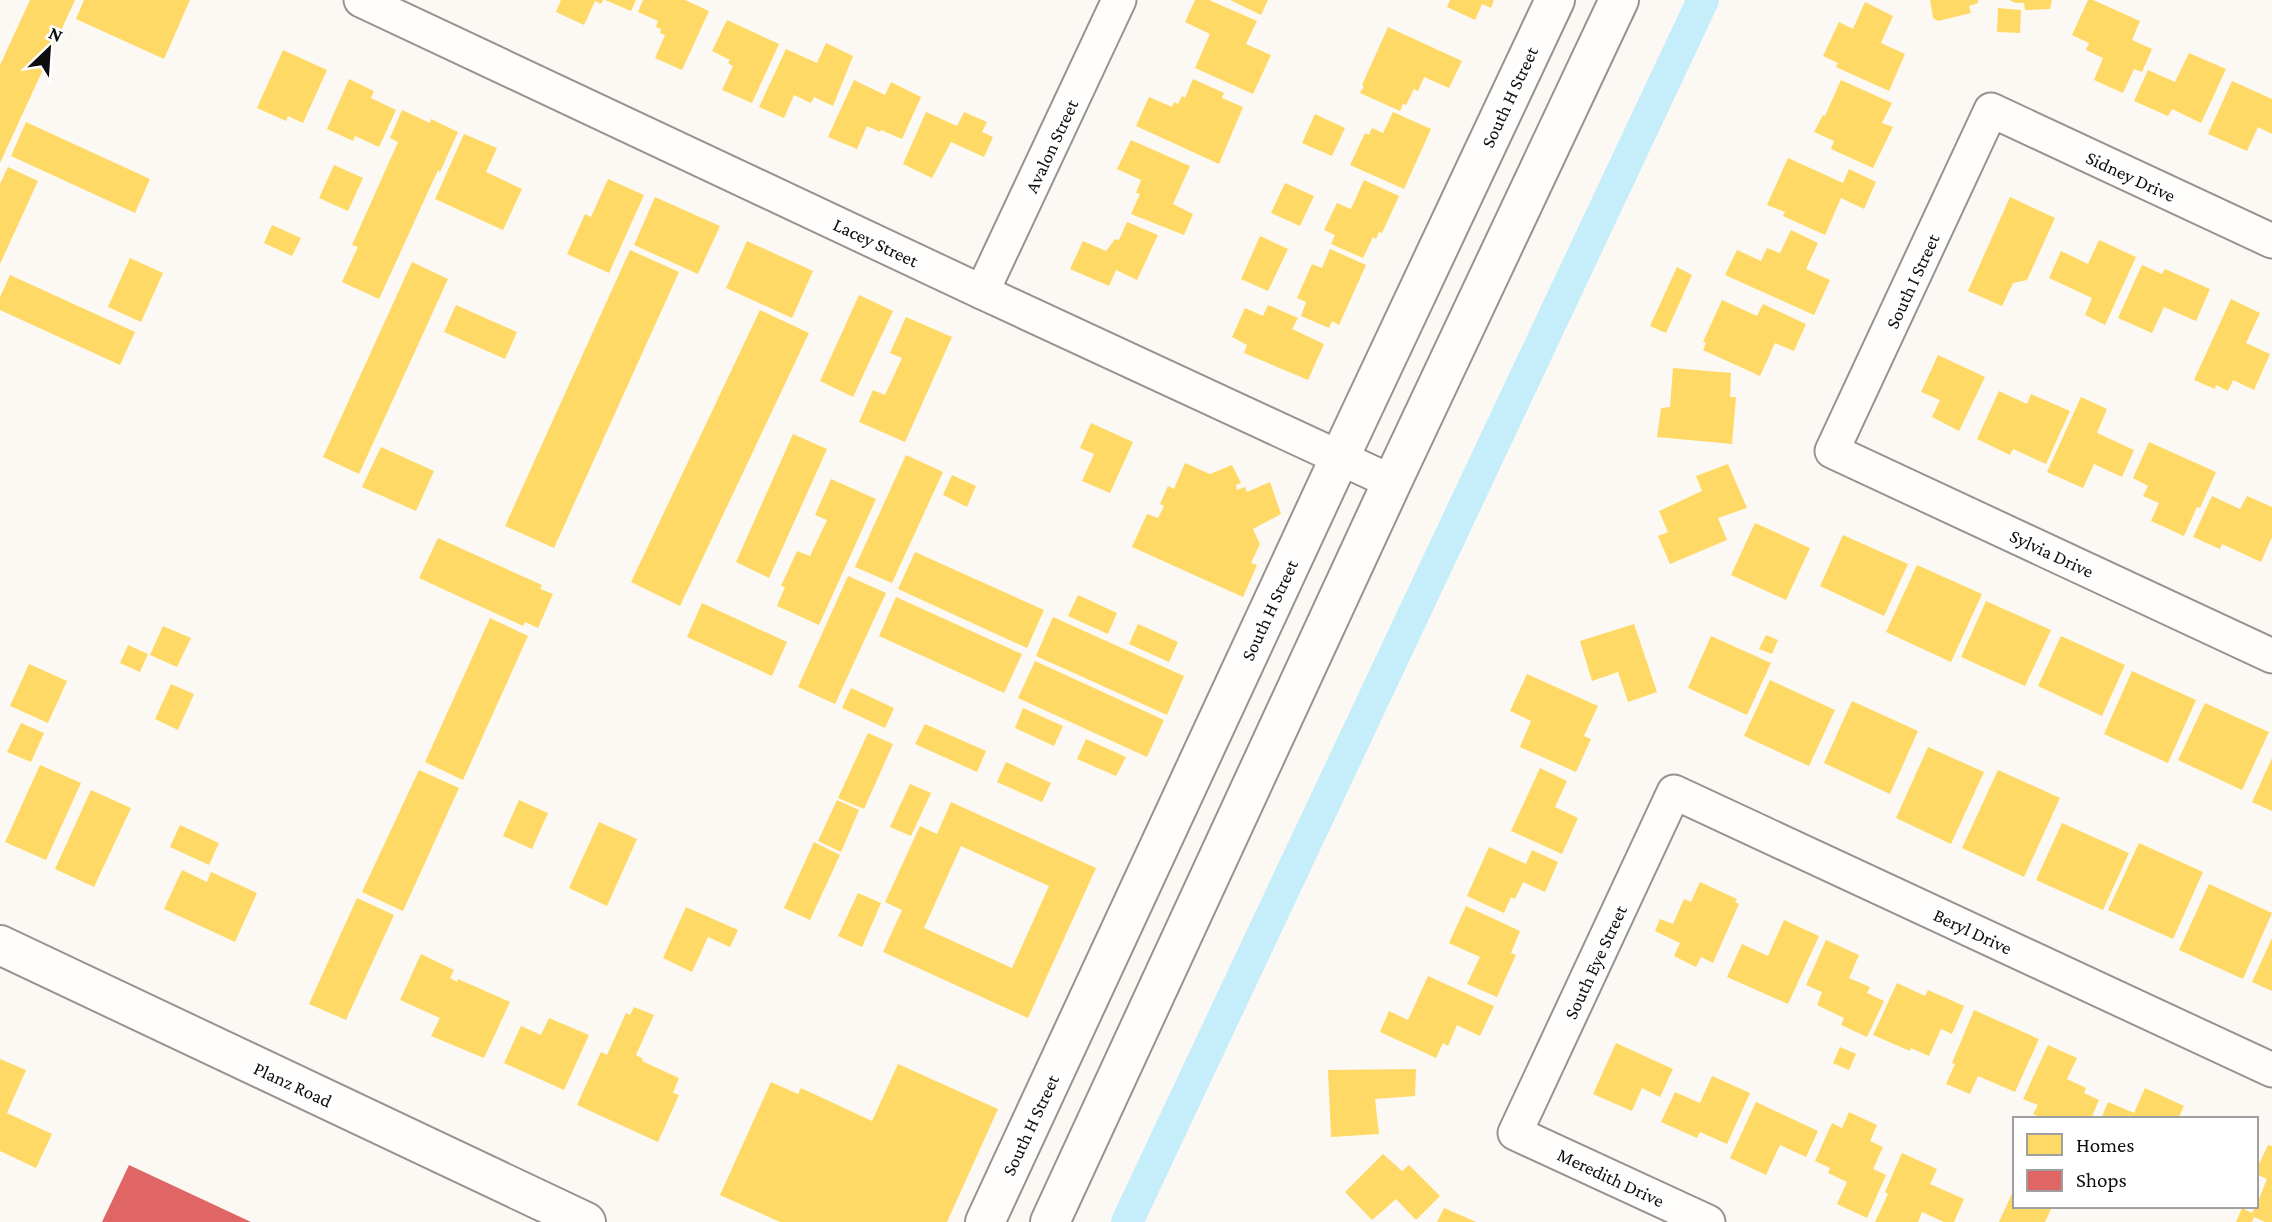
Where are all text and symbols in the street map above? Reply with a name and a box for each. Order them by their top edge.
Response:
north arrow [14,14,84,84]
text: N [46,22,66,46]
street label: South H Street [1477,43,1542,151]
street label: Avalon Street [1021,96,1083,196]
street label: Sidney Drive [2083,147,2179,206]
street label: Lacey Street [830,214,922,272]
street label: South I Street [1881,230,1944,332]
street label: Sylvia Drive [2007,525,2097,582]
street label: South H Street [1237,556,1302,664]
street label: South Eye Street [1560,901,1631,1023]
street label: Beryl Drive [1930,904,2015,959]
street label: Planz Road [250,1057,335,1112]
street label: South H Street [998,1071,1063,1179]
legend [2013,1117,2258,1208]
text: Homes [2076,1133,2135,1157]
street label: Meredith Drive [1554,1144,1667,1211]
text: Shops [2076,1168,2127,1192]

